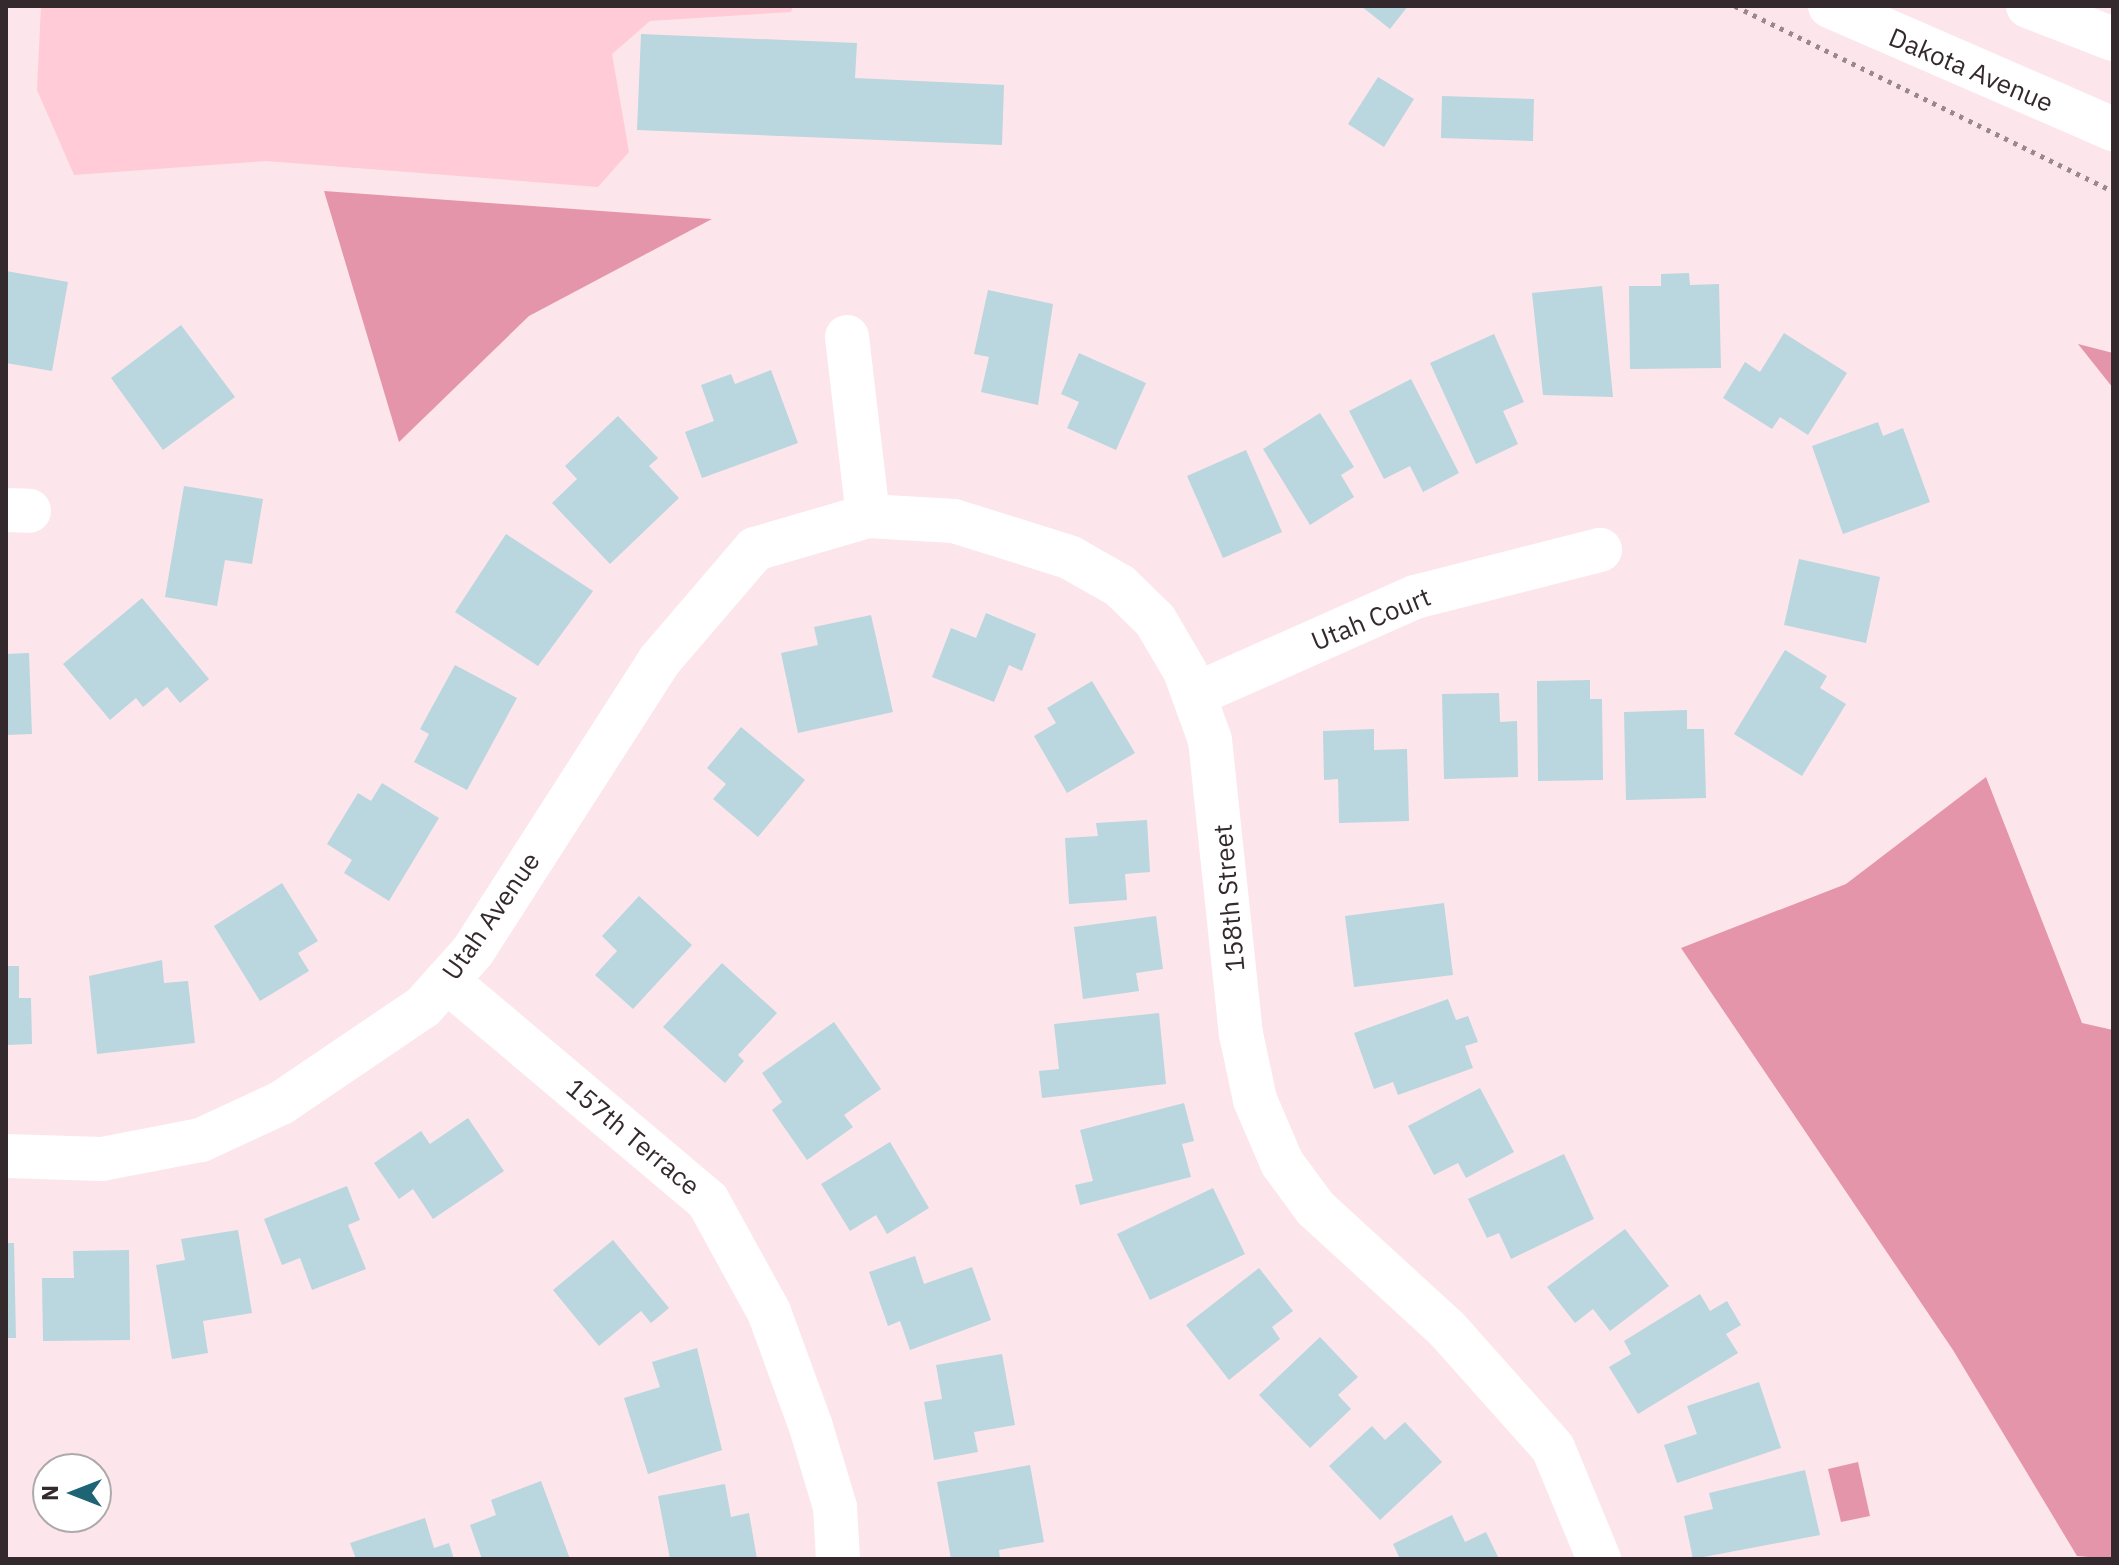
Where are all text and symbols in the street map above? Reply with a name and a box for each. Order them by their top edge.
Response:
street label: Dakota Avenue [1884,21,2058,119]
street label: Utah Court [1307,581,1435,657]
street label: 158th Street [1207,823,1251,973]
street label: Utah Avenue [436,846,546,986]
street label: 157th Terrace [560,1072,706,1202]
north arrow [32,1453,112,1533]
text: N [35,1485,64,1501]

